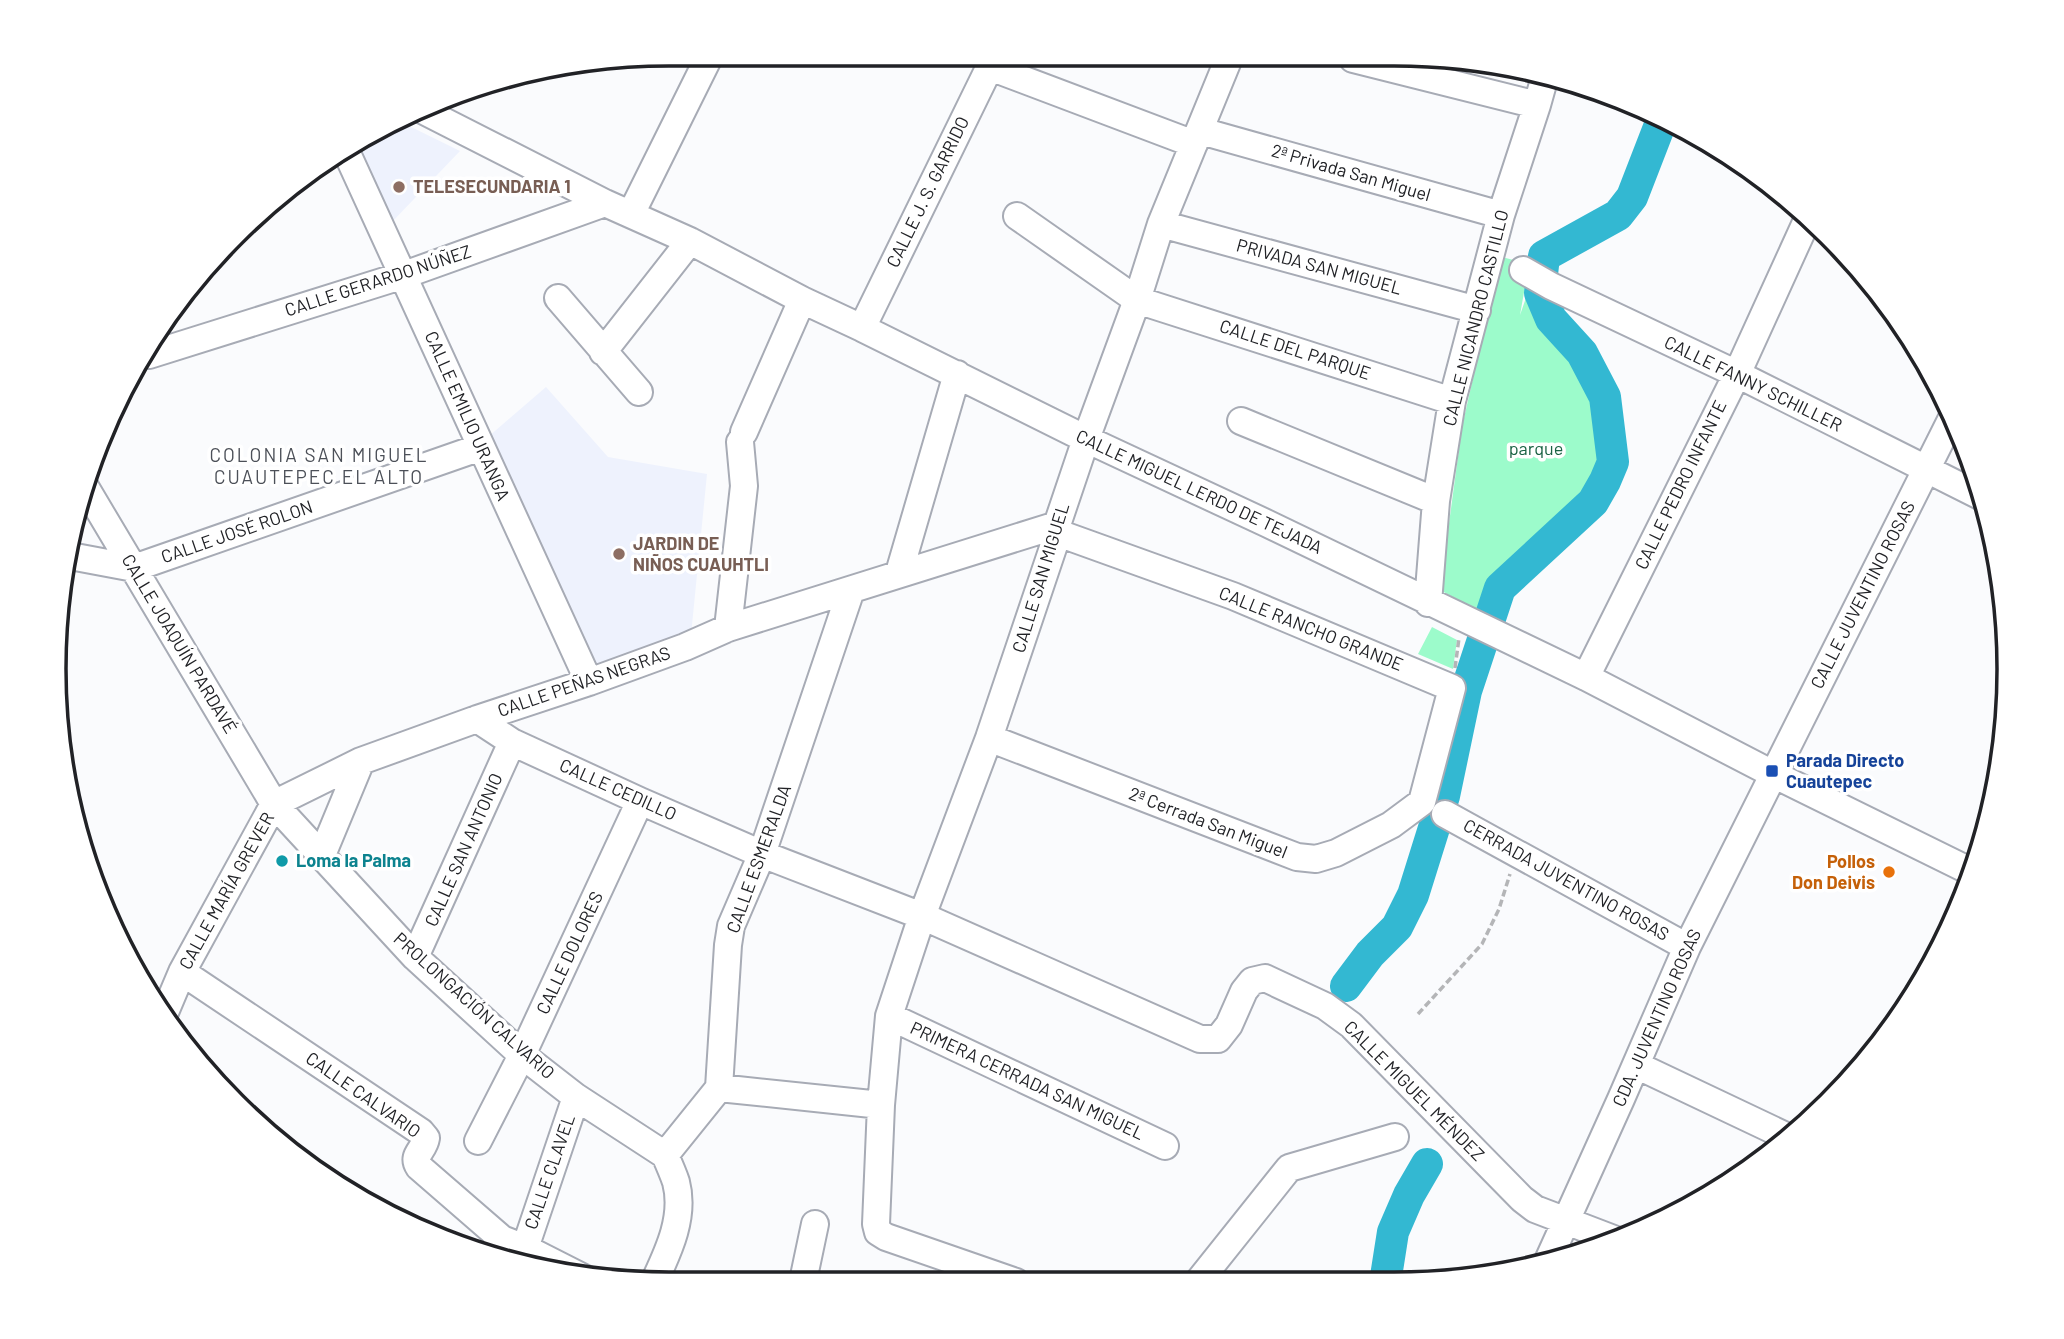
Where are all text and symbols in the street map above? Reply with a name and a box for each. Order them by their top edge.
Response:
street label: CALLE J. S. GARRIDO [881,112,973,271]
street label: 2ª Privada San Miguel [1269,139,1433,205]
place label: TELESECUNDARIA 1 [413,175,571,197]
marker: TELESECUNDARIA 1 [391,179,407,195]
street label: CALLE NICANDRO CASTILLO [1437,207,1513,428]
street label: PRIVADA SAN MIGUEL [1234,233,1404,299]
street label: CALLE GERARDO NÚÑEZ [282,239,474,321]
street label: CALLE DEL PARQUE [1217,314,1374,384]
street label: CALLE EMILIO URANGA [421,327,515,504]
street label: CALLE FANNY SCHILLER [1661,330,1846,436]
street label: CALLE PEDRO INFANTE [1630,396,1731,573]
street label: CALLE MIGUEL LERDO DE TEJADA [1073,424,1326,558]
park label: parque [1509,437,1563,459]
district label: COLONIA SAN MIGUEL CUAUTEPEC EL ALTO [209,443,429,488]
street label: CALLE JOSÉ ROLON [158,495,315,567]
street label: CALLE JUVENTINO ROSAS [1805,497,1919,692]
street label: CALLE SAN MIGUEL [1007,500,1073,655]
place label: JARDIN DE NIÑOS CUAUHTLI [633,532,769,575]
marker: JARDIN DE NIÑOS CUAUHTLI [611,546,627,562]
street label: CALLE JOAQUÍN PARDAVÉ [118,550,242,737]
street label: CALLE RANCHO GRANDE [1216,581,1407,675]
street label: CALLE PEÑAS NEGRAS [494,641,673,721]
place label: Parada Directo Cuautepec [1786,749,1904,792]
street label: CALLE CEDILLO [556,753,680,825]
marker: Parada Directo Cuautepec [1764,763,1780,779]
street label: CALLE SAN ANTONIO [419,769,507,930]
street label: CALLE ESMERALDA [721,781,795,936]
street label: 2ª Cerrada San Miguel [1126,782,1291,862]
street label: CALLE MARÍA GREVER [174,808,278,973]
street label: CERRADA JUVENTINO ROSAS [1460,813,1673,945]
place label: Loma la Palma [296,849,411,871]
place label: Pollos Don Deivis [1792,850,1875,893]
marker: Loma la Palma [274,853,290,869]
marker: Pollos Don Deivis [1881,864,1897,880]
street label: CALLE DOLORES [531,888,607,1017]
street label: CDA. JUVENTINO ROSAS [1607,925,1705,1110]
street label: PROLONGACIÓN CALVARIO [390,927,560,1083]
street label: PRIMERA CERRADA SAN MIGUEL [907,1016,1148,1144]
street label: CALLE MIGUEL MÉNDEZ [1340,1016,1489,1165]
street label: CALLE CALVARIO [302,1046,425,1142]
street label: CALLE CLAVEL [519,1111,579,1232]

